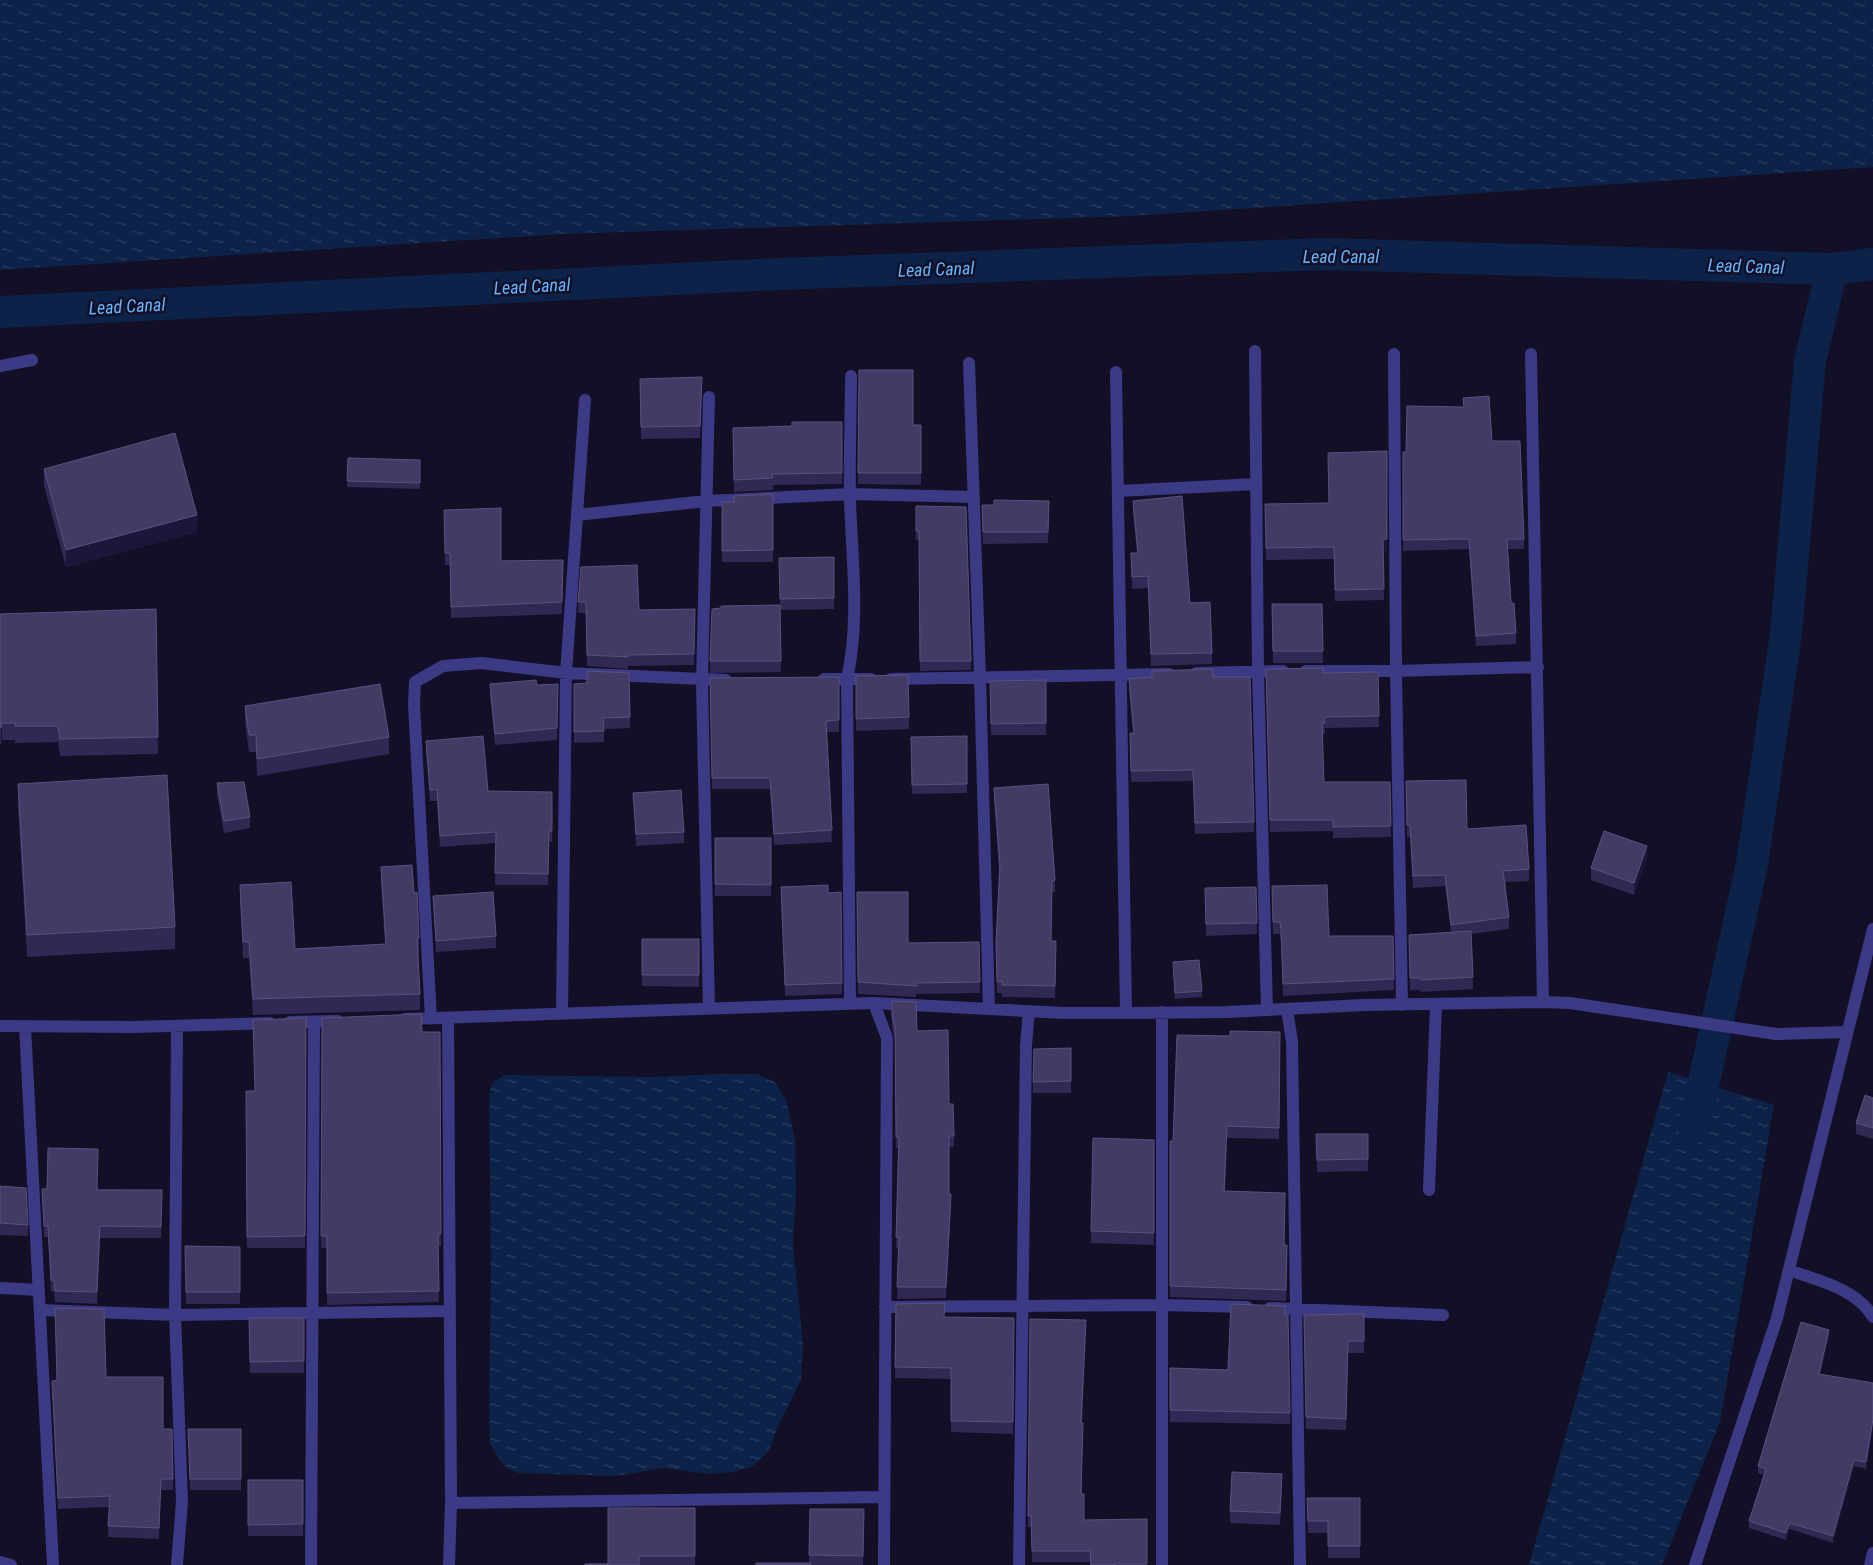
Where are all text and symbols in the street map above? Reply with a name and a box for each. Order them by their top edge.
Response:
water label: Lead Canal [1303,246,1380,267]
water label: Lead Canal [1707,254,1786,278]
water label: Lead Canal [897,257,976,281]
water label: Lead Canal [493,273,572,298]
water label: Lead Canal [88,293,167,318]

